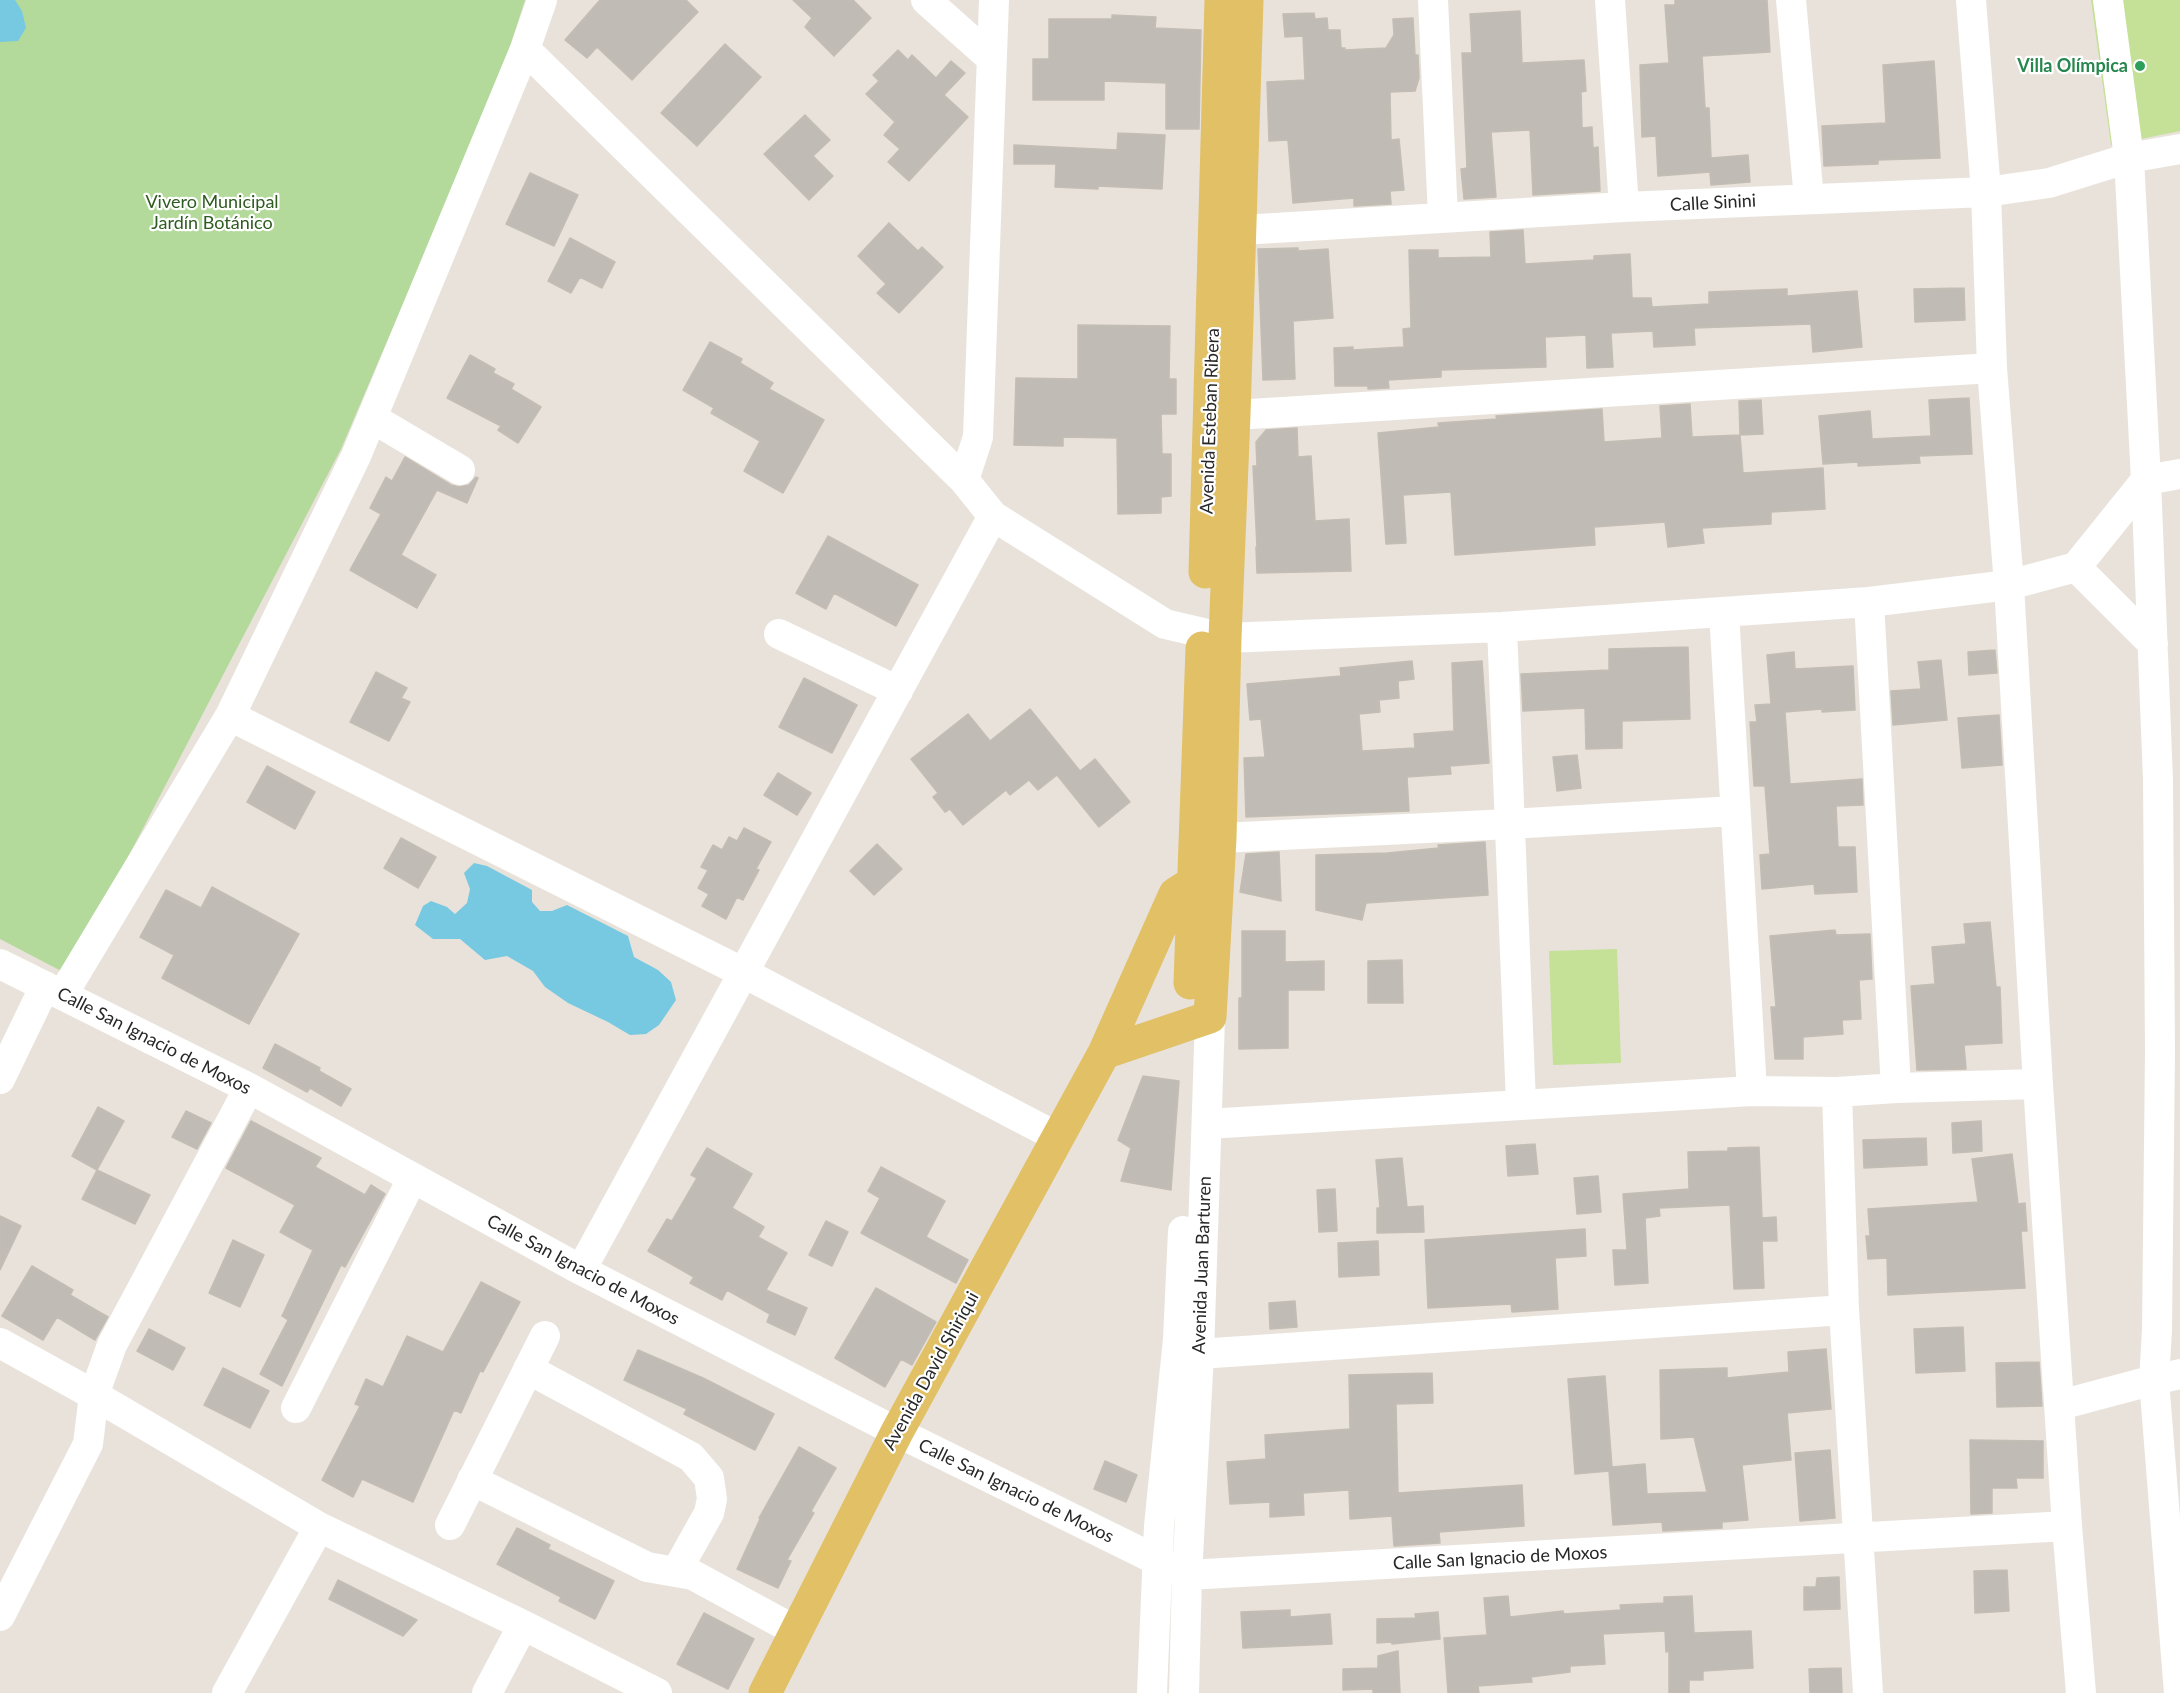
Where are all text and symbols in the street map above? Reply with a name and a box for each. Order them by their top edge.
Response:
place label: Villa Olímpica [2017,55,2128,77]
marker: Villa Olímpica [2133,59,2147,73]
street label: Calle Sinini [1669,190,1757,216]
park label: Vivero Municipal Jardín Botánico [145,191,279,234]
street label: Avenida Esteban Ribera [1196,328,1224,514]
street label: Calle San Ignacio de Moxos [53,983,255,1099]
street label: Avenida Juan Barturen [1188,1176,1216,1354]
street label: Calle San Ignacio de Moxos [483,1210,683,1330]
street label: Avenida David Shiriqui [878,1288,984,1454]
street label: Calle San Ignacio de Moxos [915,1434,1117,1548]
street label: Calle San Ignacio de Moxos [1392,1542,1608,1574]

